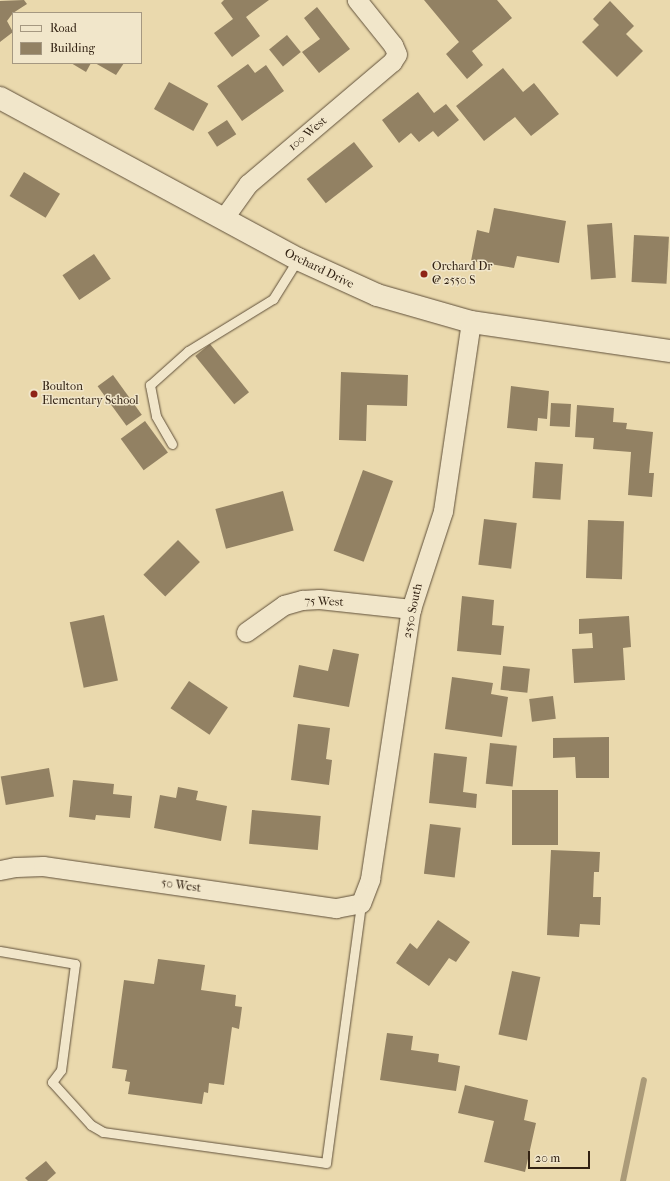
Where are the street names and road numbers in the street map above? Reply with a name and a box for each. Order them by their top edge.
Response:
street label: 100 West [286,114,330,154]
street label: Orchard Drive [282,246,356,292]
street label: 2550 South [400,582,426,640]
street label: 75 West [304,594,344,610]
street label: 50 West [160,876,202,896]

